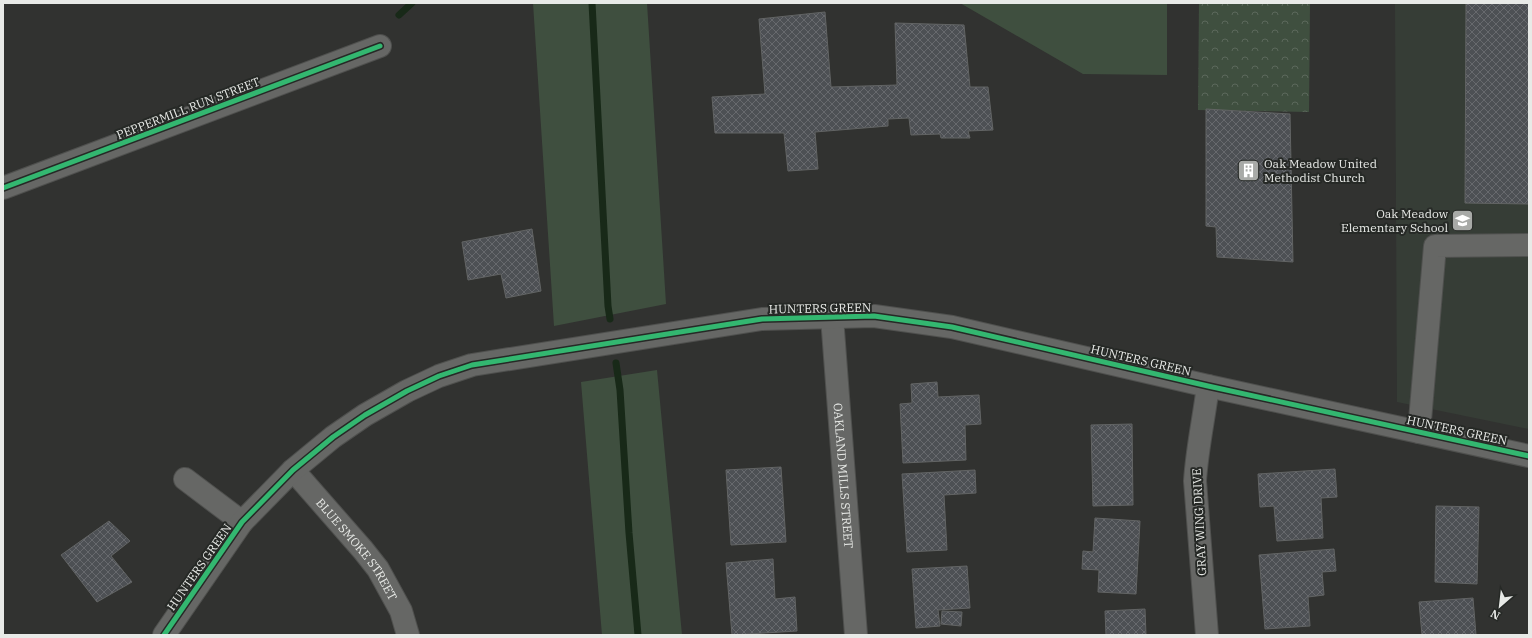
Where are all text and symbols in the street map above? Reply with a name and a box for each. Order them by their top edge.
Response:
street label: PEPPERMILL RUN STREET [114,74,262,142]
place label: Oak Meadow United Methodist Church [1264,156,1377,185]
building icon: Oak Meadow United Methodist Church [1236,157,1262,183]
place label: Oak Meadow Elementary School [1341,206,1449,235]
school or university icon: Oak Meadow Elementary School [1450,207,1476,233]
street label: HUNTERS GREEN [769,300,871,316]
street label: HUNTERS GREEN [1089,341,1193,379]
street label: OAKLAND MILLS STREET [831,402,857,549]
street label: HUNTERS GREEN [1405,412,1509,448]
street label: GRAY WING DRIVE [1189,468,1209,576]
street label: BLUE SMOKE STREET [313,495,401,603]
street label: HUNTERS GREEN [163,521,235,613]
north arrow [1480,586,1520,626]
text: N [1488,606,1502,623]

